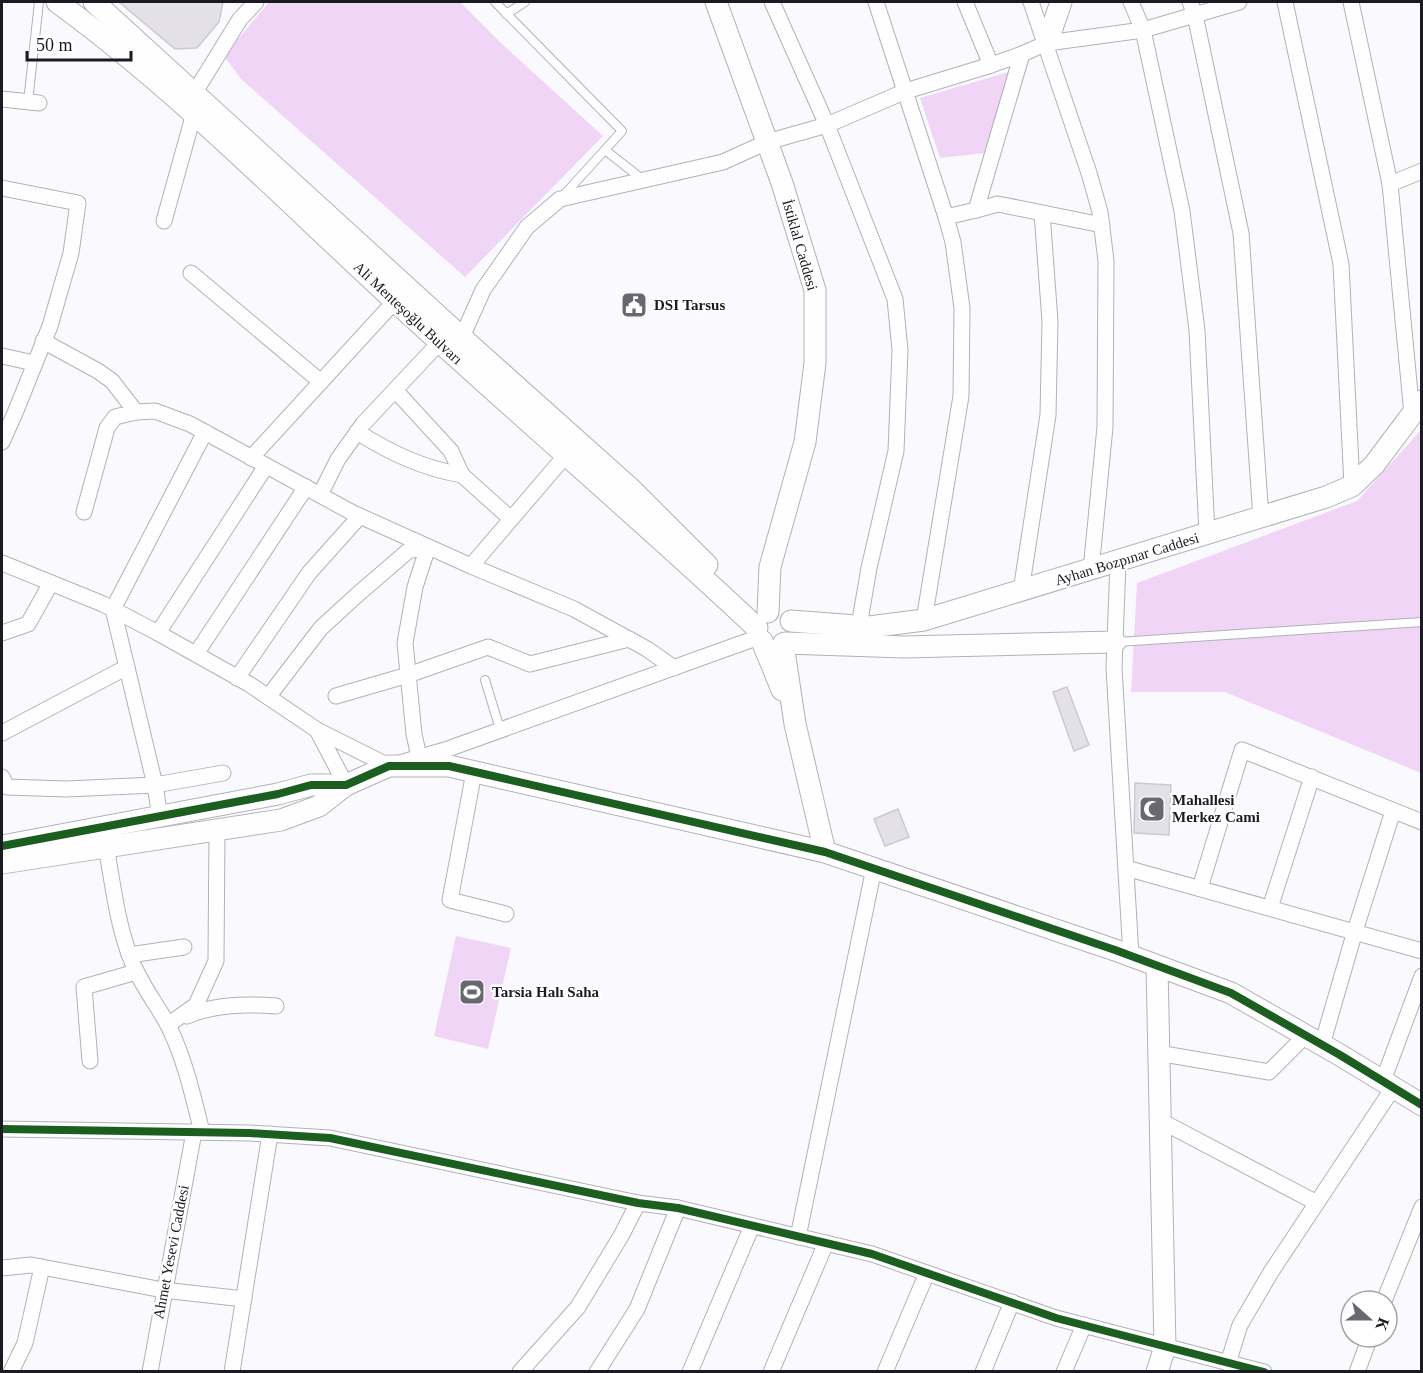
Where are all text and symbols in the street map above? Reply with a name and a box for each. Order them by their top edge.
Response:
scale bar [27,24,130,62]
text: 50 m [36,35,73,55]
street label: İstiklal Caddesi [779,198,821,292]
street label: Ali Menteşoğlu Bulvarı [350,259,466,367]
public building icon: DSI Tarsus [619,290,649,320]
place label: DSI Tarsus [654,297,725,313]
street label: Ayhan Bozpınar Caddesi [1053,530,1201,588]
place label: Mahallesi Merkez Cami [1172,792,1260,825]
mosque icon: Mahallesi Merkez Cami [1137,794,1167,824]
sports icon: Tarsia Halı Saha [457,977,487,1007]
place label: Tarsia Halı Saha [492,984,599,1000]
street label: Ahmet Yesevi Caddesi [150,1184,192,1320]
north arrow [1339,1289,1399,1349]
text: K [1372,1315,1393,1334]

